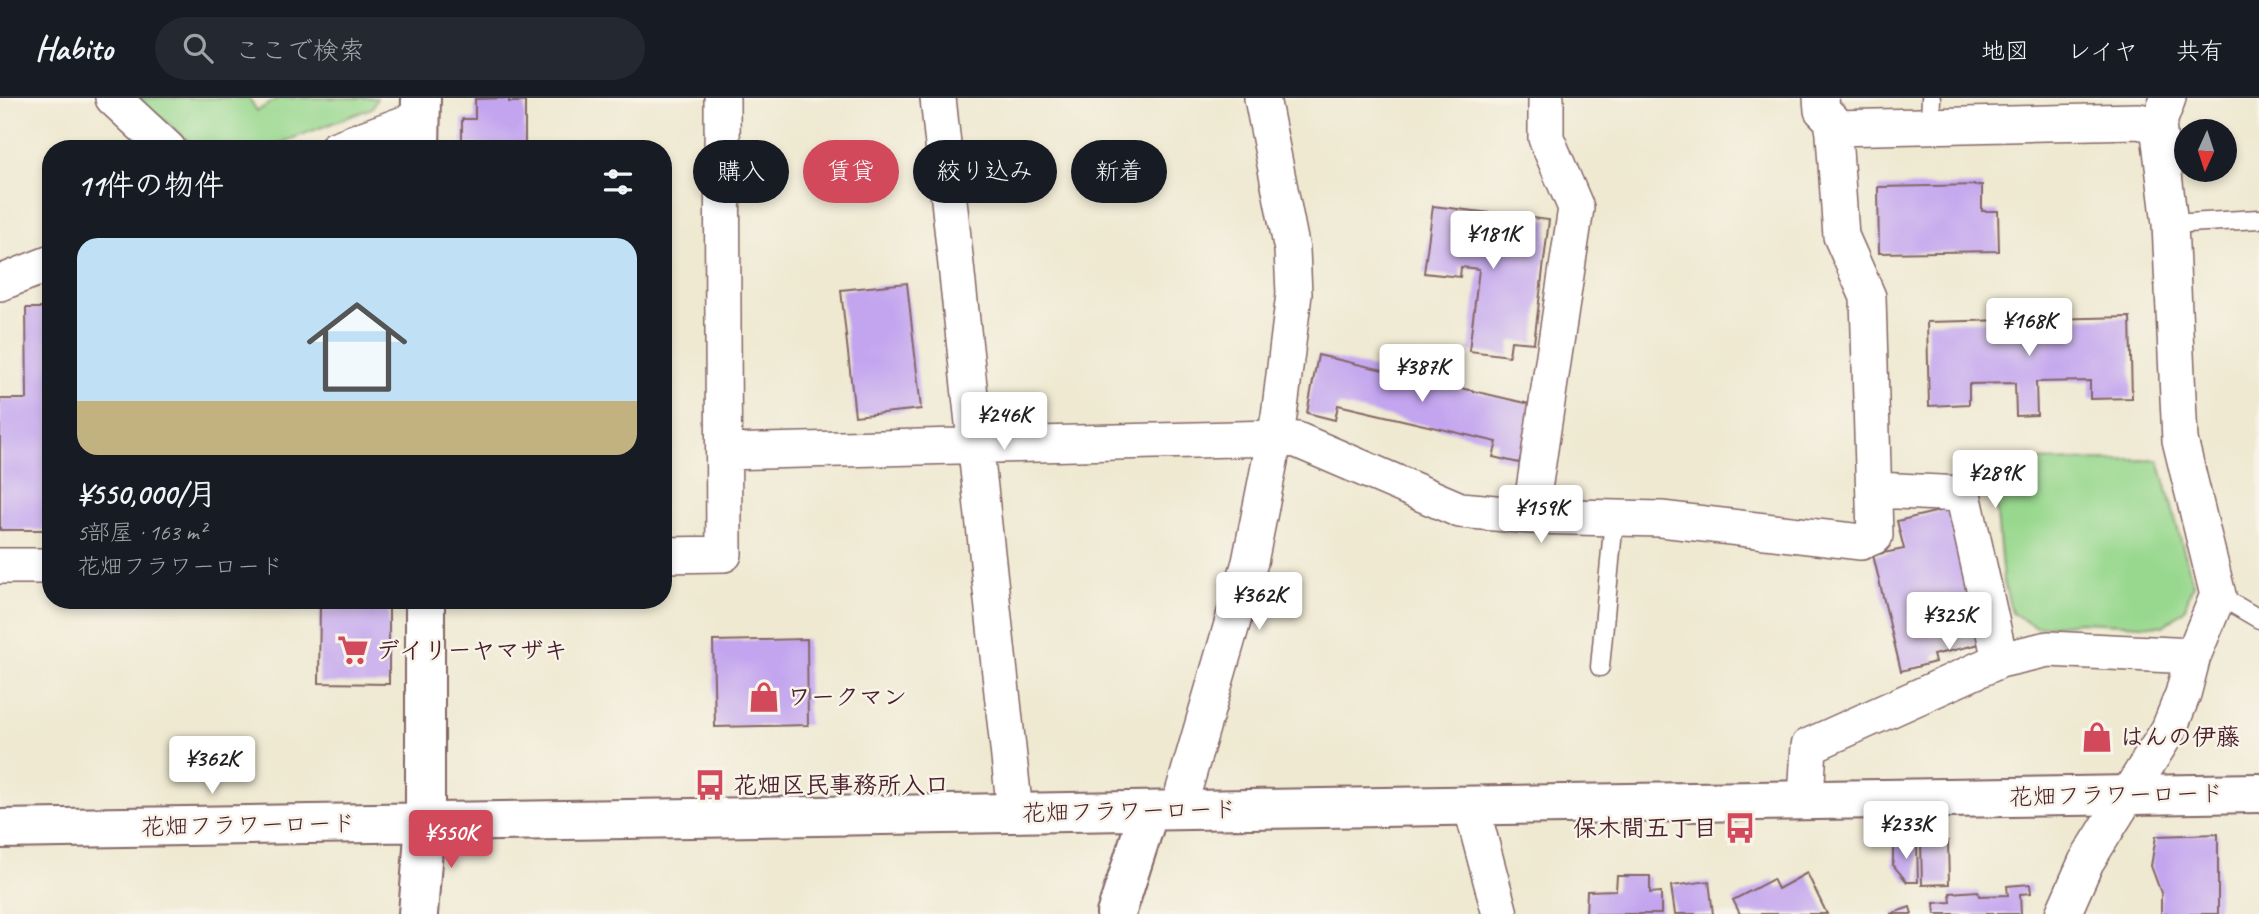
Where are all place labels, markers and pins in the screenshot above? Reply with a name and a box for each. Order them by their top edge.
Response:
pin: ¥181K [1444,212,1542,271]
pin: ¥168K [1980,299,2078,358]
pin: ¥387K [1373,344,1471,404]
pin: ¥246K [955,392,1053,452]
pin: ¥289K [1946,450,2044,510]
pin: ¥159K [1492,486,1590,545]
pin: ¥362K [1210,573,1308,632]
pin: ¥325K [1900,592,1998,652]
supermarket icon: デイリーヤマザキ [336,633,370,667]
place label: デイリーヤマザキ [376,635,568,665]
shop icon: ワークマン [747,680,781,714]
place label: ワークマン [787,682,907,712]
shop icon: はんの伊藤 [2080,720,2114,754]
place label: はんの伊藤 [2120,722,2240,752]
pin: ¥362K [163,736,261,796]
bus stop icon: 花畑区民事務所入口 [693,768,727,802]
place label: 花畑区民事務所入口 [733,770,949,800]
pin: ¥233K [1857,802,1955,861]
pin: ¥550K [402,810,500,870]
bus stop icon: 保木間五丁目 [1723,811,1757,845]
place label: 保木間五丁目 [1573,813,1717,843]

